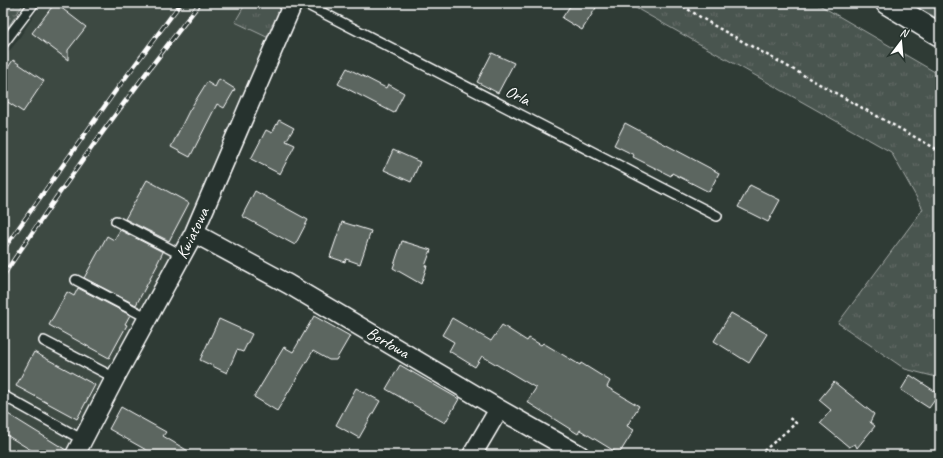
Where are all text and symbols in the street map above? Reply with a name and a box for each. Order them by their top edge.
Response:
north arrow [881,22,921,62]
text: N [899,25,911,41]
street label: Orla [502,80,535,111]
street label: Kwiatowa [171,203,215,262]
street label: Berłowa [363,322,414,364]

